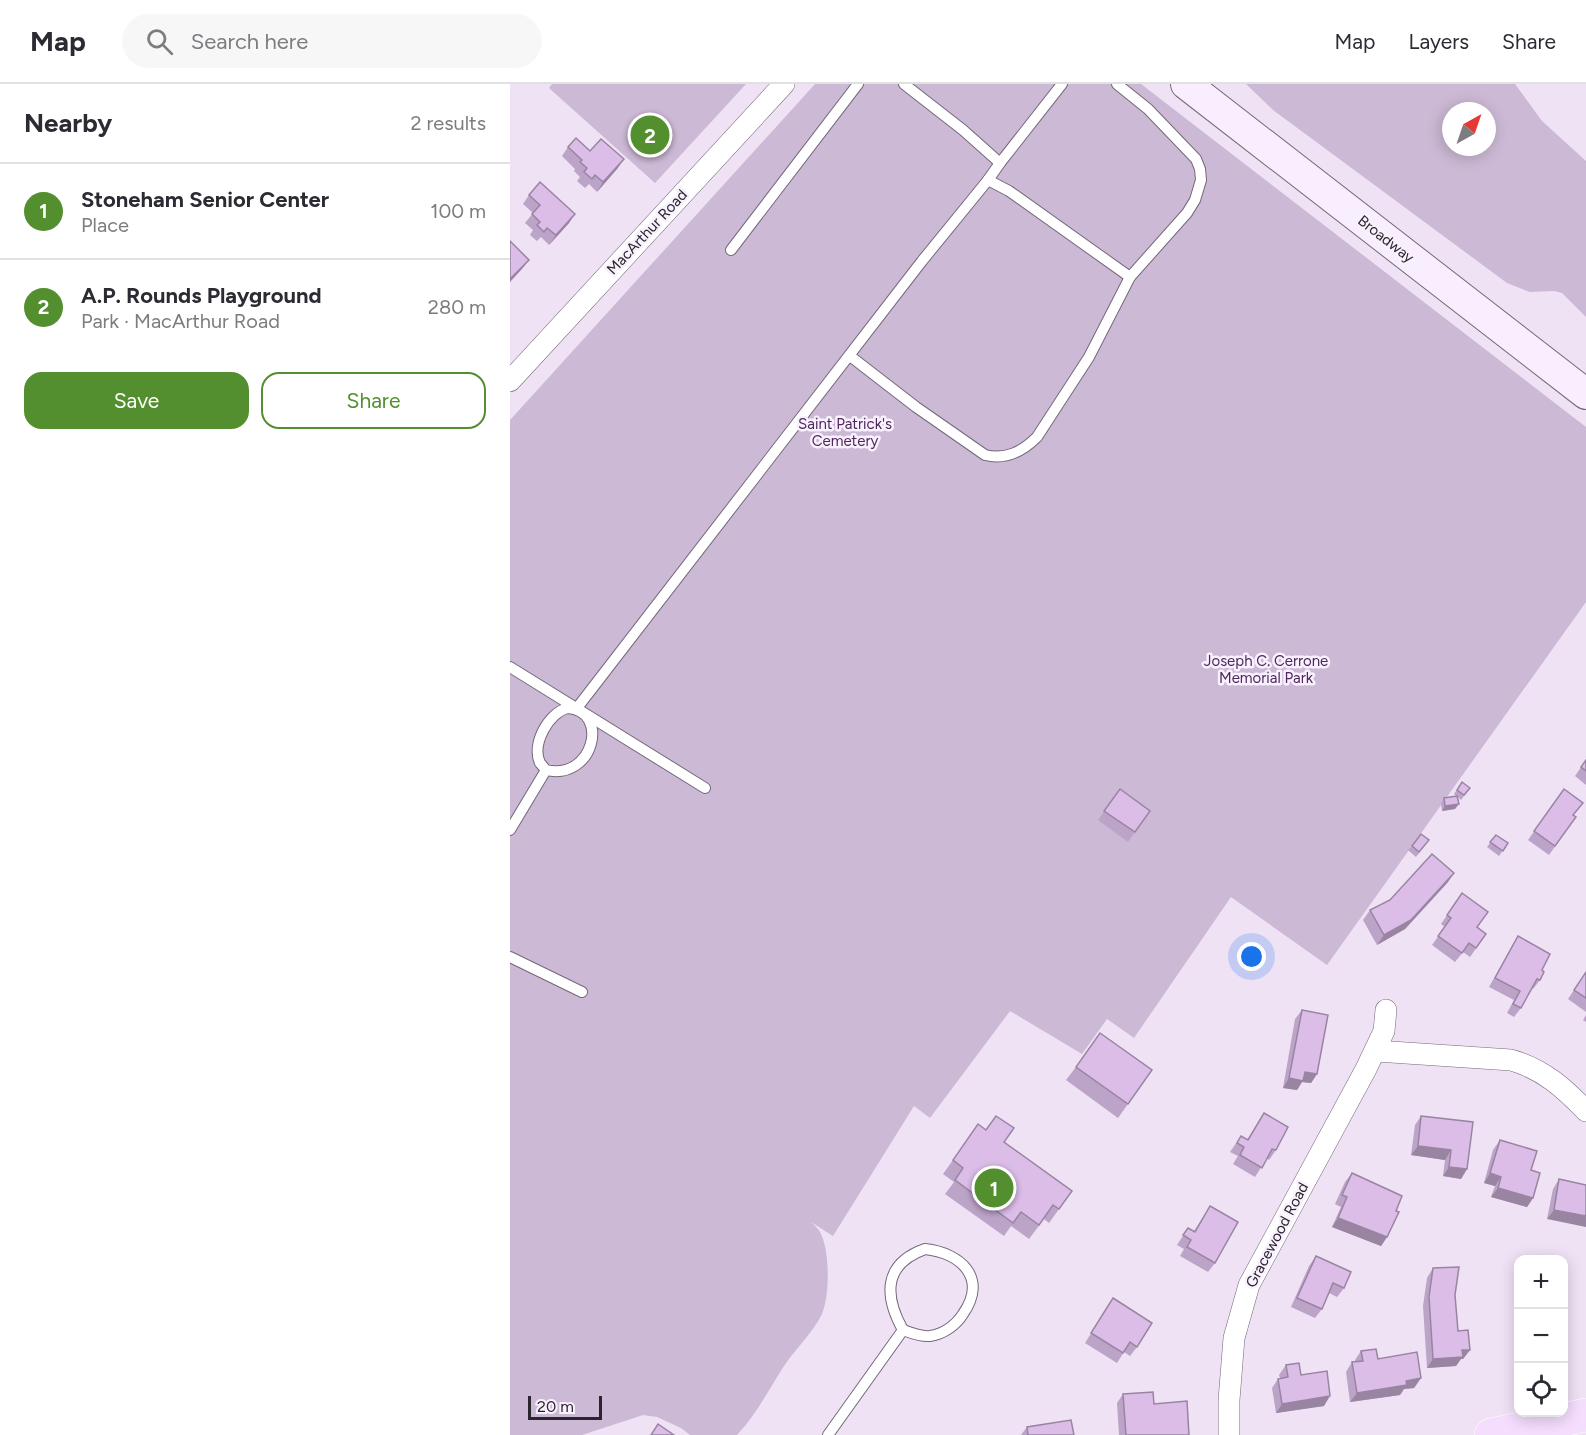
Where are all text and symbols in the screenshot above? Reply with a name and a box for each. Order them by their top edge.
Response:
search box [122,14,542,68]
text: Map [30,24,86,58]
icon: search [143,25,176,58]
text: Search here [191,28,308,55]
text: Map [1335,29,1375,54]
text: Layers [1408,29,1469,54]
text: Share [1502,29,1556,54]
north arrow [1442,102,1496,156]
text: Nearby [24,107,112,139]
text: 2 results [410,111,486,135]
pin: 2 [630,112,670,158]
text: Stoneham Senior Center [81,186,329,213]
street label: MacArthur Road [603,186,691,278]
text: 1 [39,199,48,223]
text: 100 m [430,199,486,223]
street label: Broadway [1354,211,1418,267]
text: Place [81,213,129,237]
text: A.P. Rounds Playground [81,282,322,309]
text: 2 [38,295,49,319]
text: 280 m [428,295,486,319]
text: Park · MacArthur Road [81,309,280,333]
button: Save [24,372,249,429]
button: Share [261,372,486,429]
park label: Saint Patrick's Cemetery [798,415,892,450]
park label: Joseph C. Cerrone Memorial Park [1204,652,1328,687]
your location [1237,942,1266,971]
pin: 1 [974,1166,1014,1210]
street label: Gracewood Road [1242,1179,1312,1291]
map controls [1514,1255,1568,1417]
button: + [1514,1255,1568,1309]
button: − [1514,1309,1568,1363]
button: locate [1514,1363,1568,1417]
scale bar [528,1393,602,1420]
text: 20 m [537,1397,574,1416]

